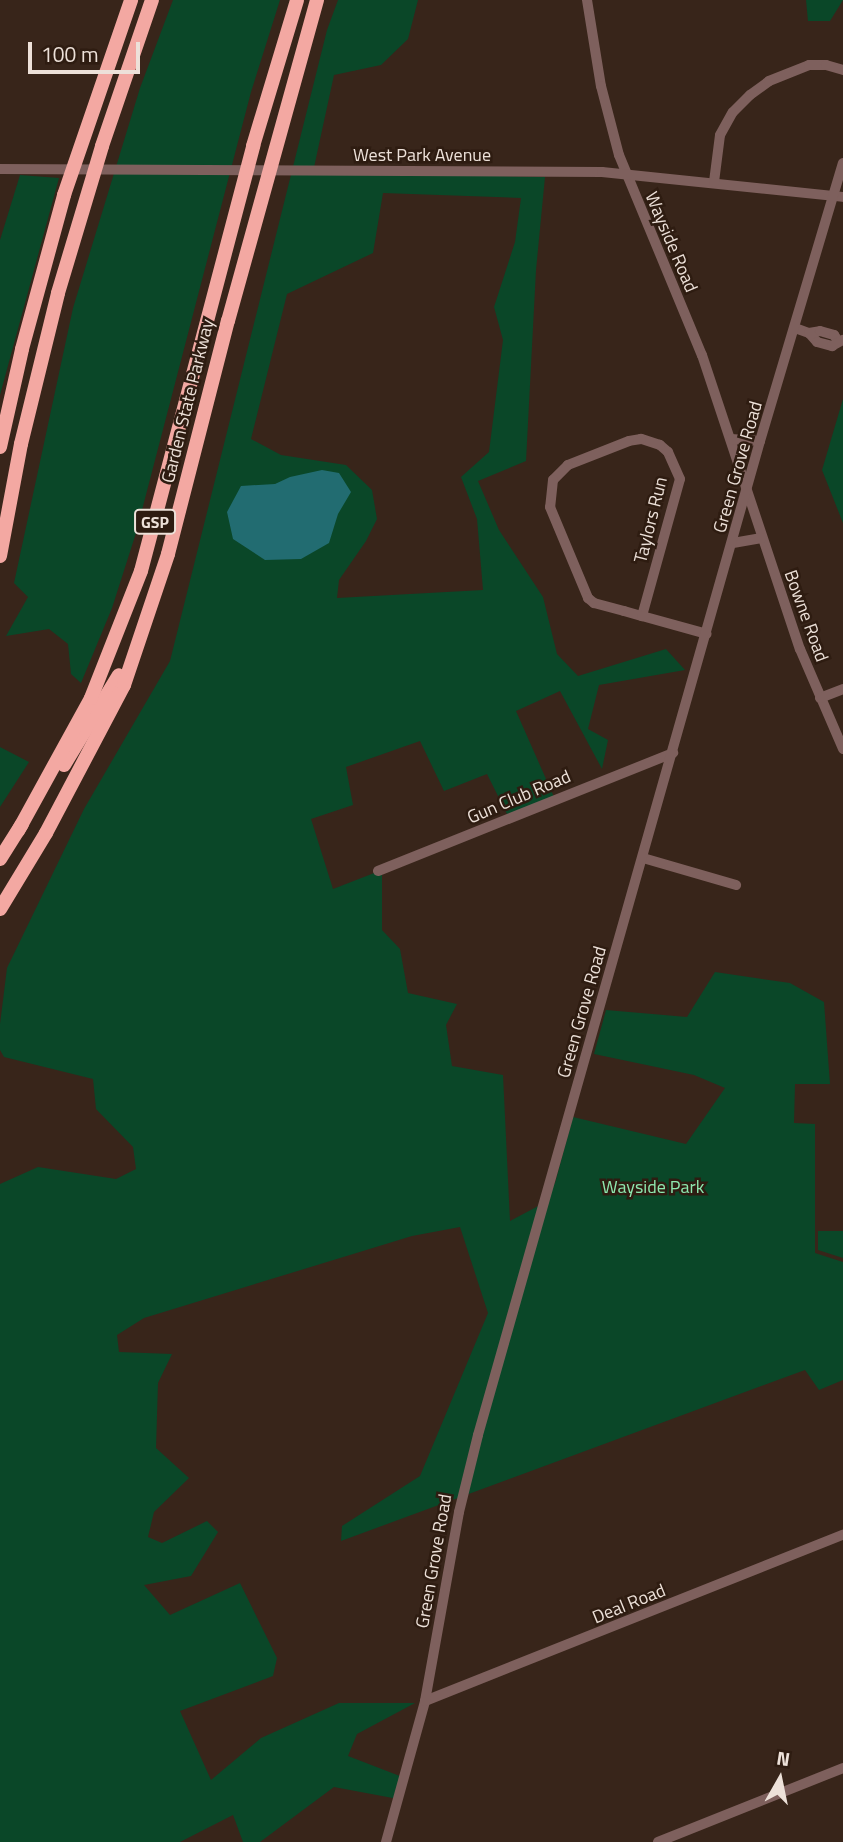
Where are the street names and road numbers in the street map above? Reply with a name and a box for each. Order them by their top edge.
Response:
street label: West Park Avenue [353,144,491,166]
street label: Wayside Road [640,189,702,295]
street label: Garden State Parkway [157,317,219,485]
street label: Green Grove Road [709,399,767,535]
street label: Taylors Run [630,475,672,565]
road number: GSP [134,509,176,534]
street label: Bowne Road [779,567,833,665]
street label: Gun Club Road [464,766,574,828]
street label: Green Grove Road [553,944,611,1080]
street label: Green Grove Road [412,1492,456,1630]
street label: Deal Road [589,1580,669,1628]

